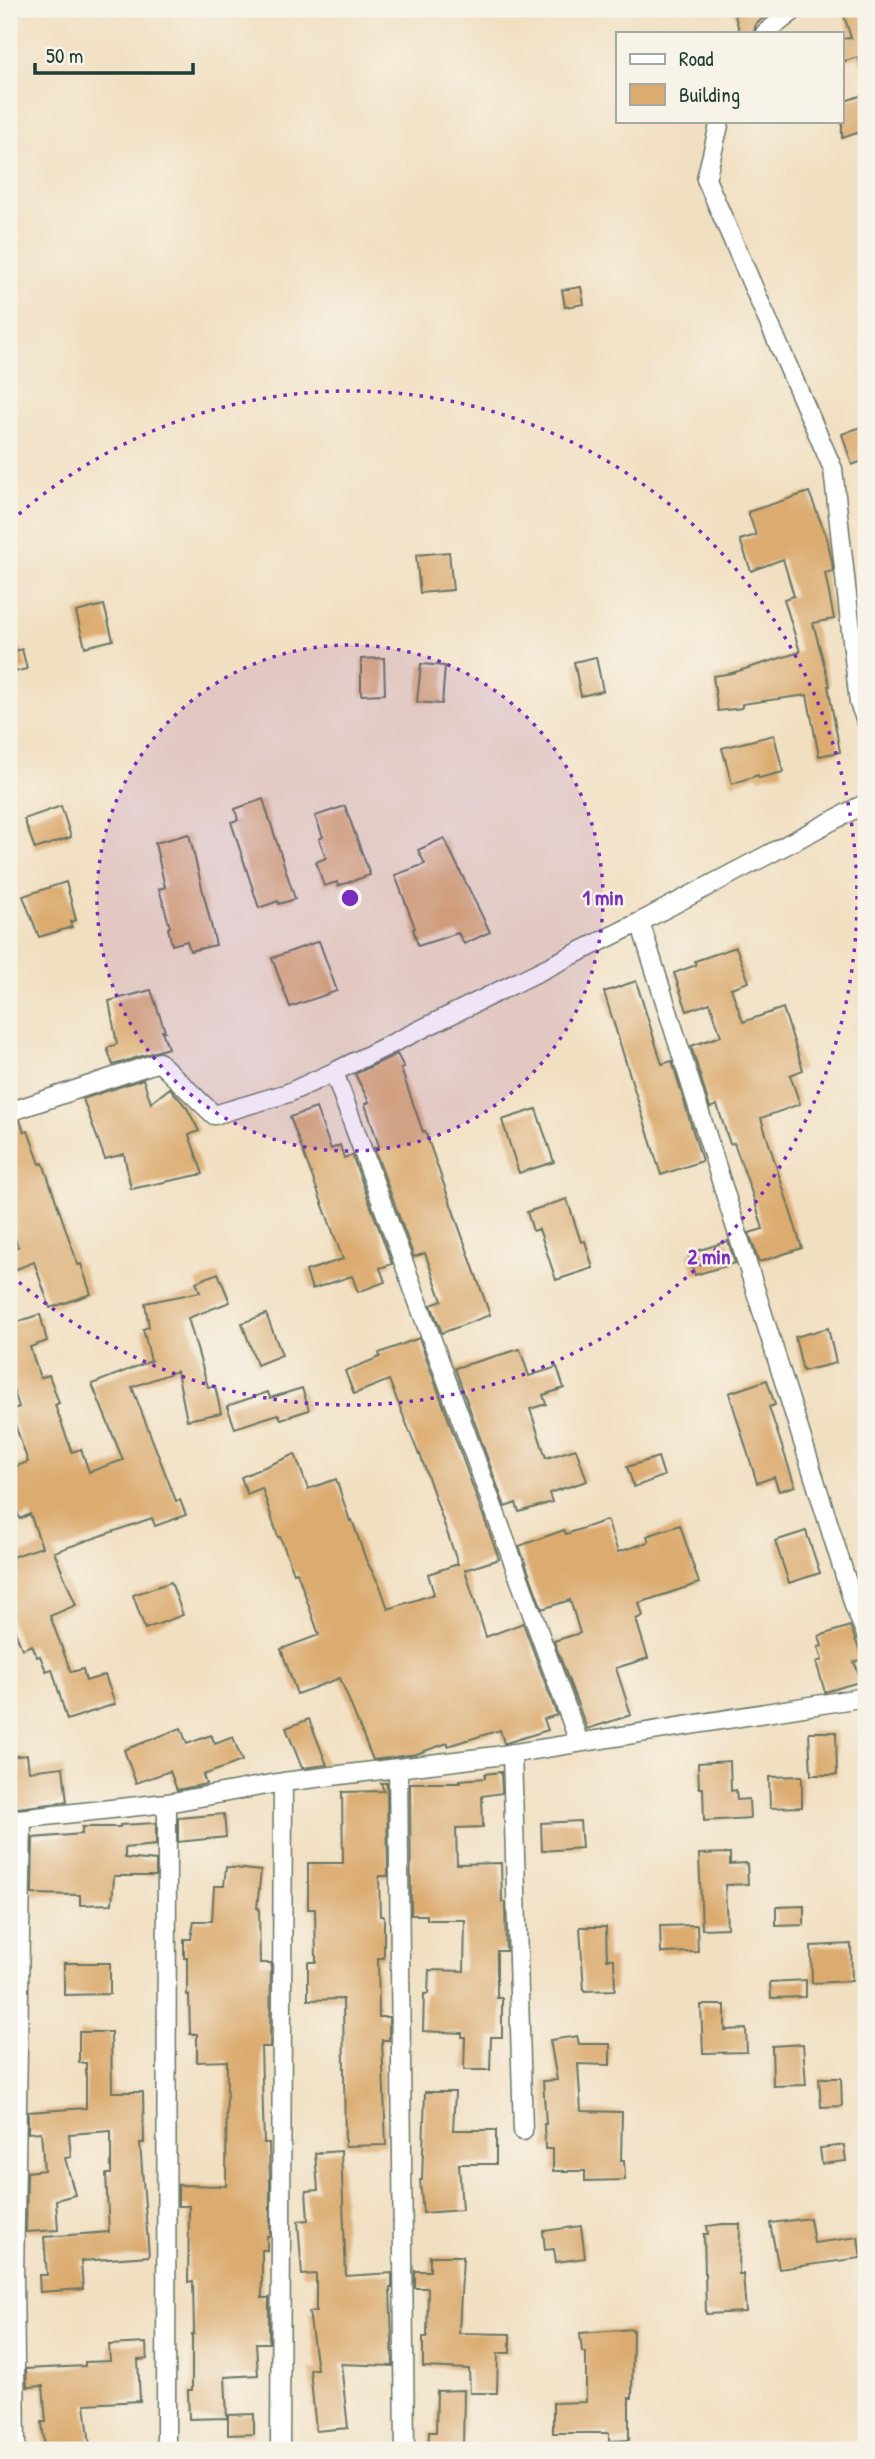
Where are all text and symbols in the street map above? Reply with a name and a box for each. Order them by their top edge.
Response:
scale bar [35,32,192,76]
legend [616,32,844,122]
text: 50 m [46,41,83,70]
text: Road [679,44,713,73]
text: Building [679,80,740,109]
text: 1 min [583,883,623,912]
centre of rings [338,886,362,910]
text: 2 min [687,1242,731,1271]

